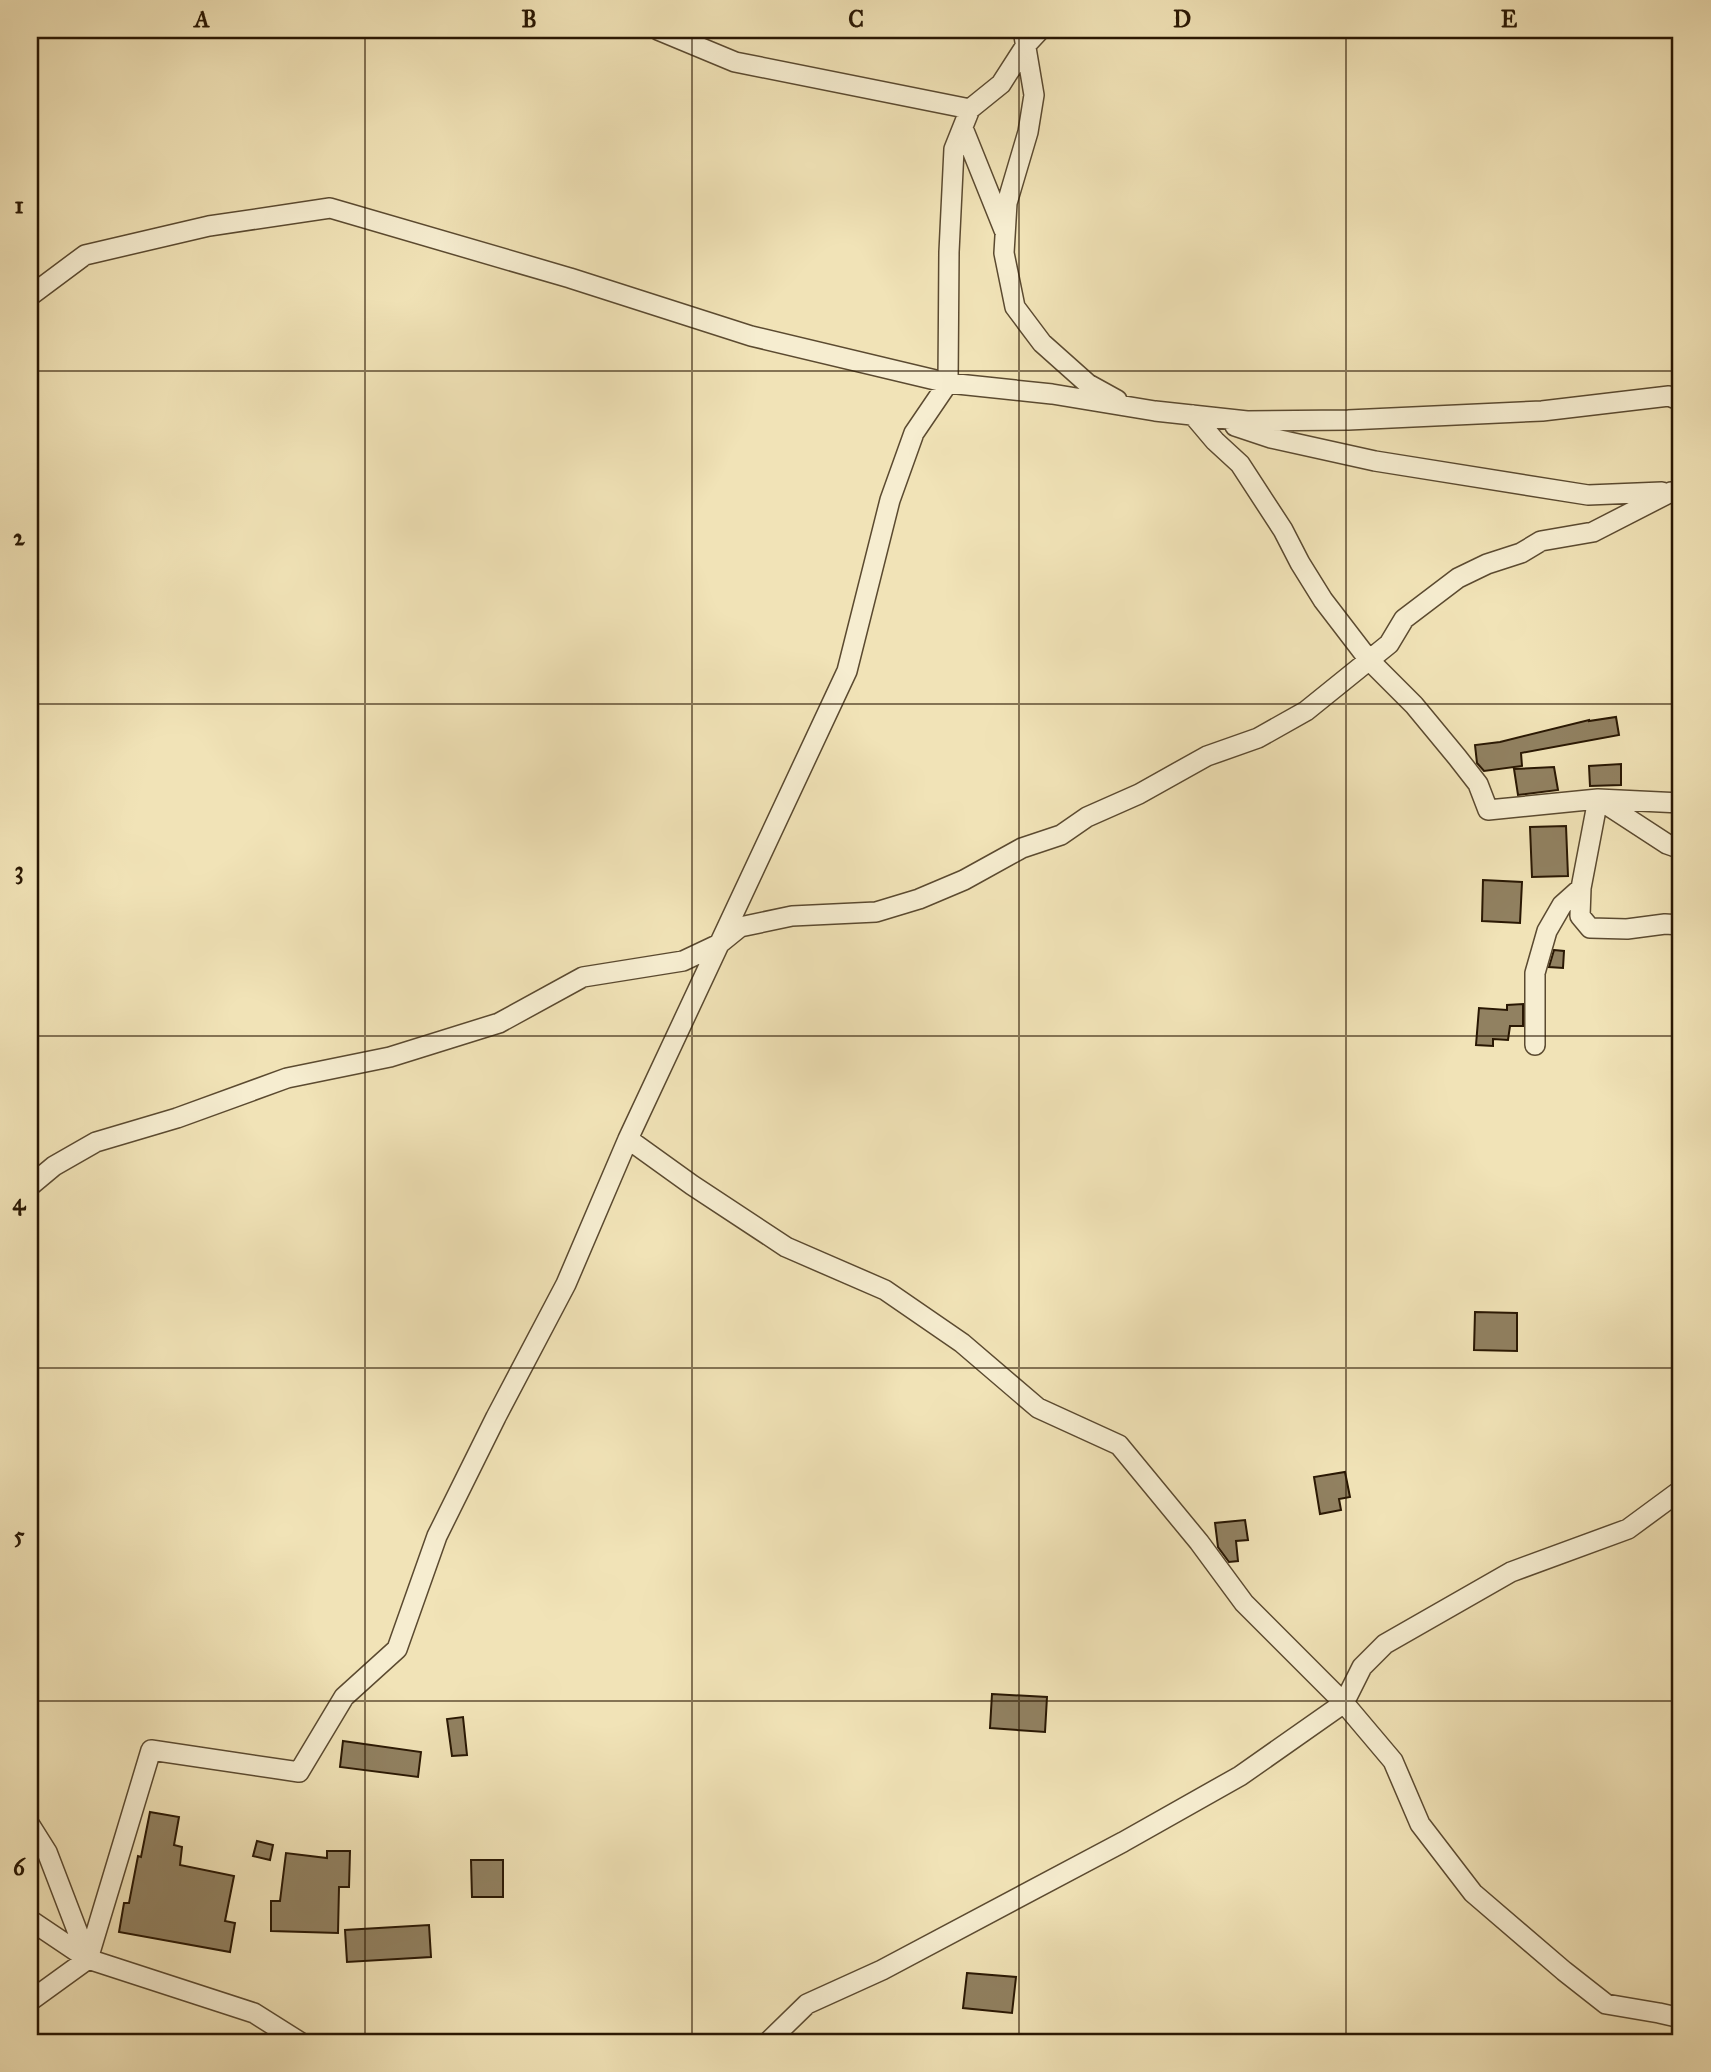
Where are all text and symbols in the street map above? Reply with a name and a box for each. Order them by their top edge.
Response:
text: A [192,5,210,33]
text: B [521,5,537,33]
text: C [848,5,864,33]
text: D [1173,5,1191,33]
text: E [1501,5,1518,33]
text: 1 [14,191,24,219]
text: 2 [13,523,25,551]
text: 3 [14,856,24,885]
text: 4 [13,1188,27,1216]
text: 5 [14,1521,25,1549]
text: 6 [13,1853,26,1881]

